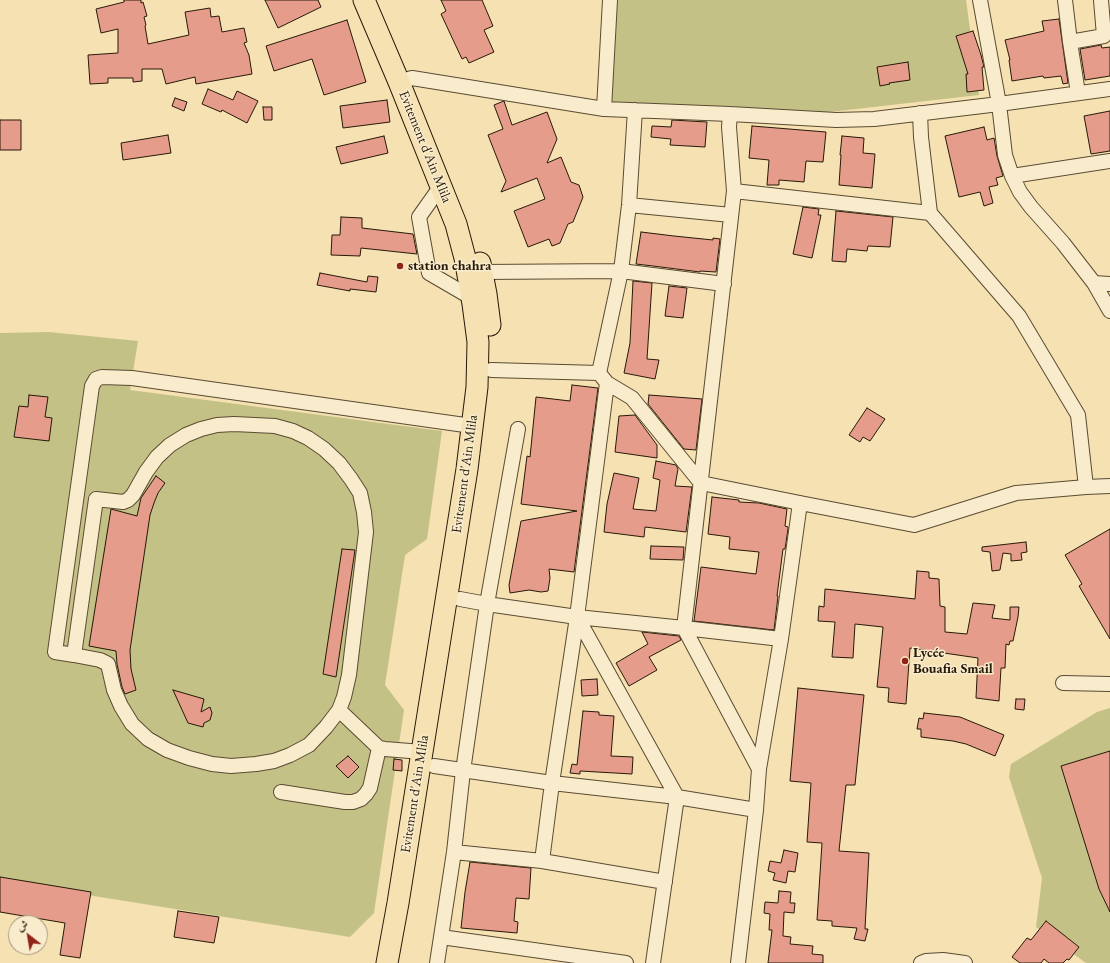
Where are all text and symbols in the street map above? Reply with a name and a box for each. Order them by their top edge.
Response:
street label: Evitement d'Ain Mlila [395,89,455,205]
place label: station chahra [408,258,491,274]
marker: station chahra [395,261,405,271]
street label: Evitement d'Ain Mlila [448,414,482,534]
place label: Lycée Bouafia Smail [913,645,993,678]
marker: Lycée Bouafia Smail [900,656,910,666]
street label: Evitement d'Ain Mlila [397,734,433,854]
north arrow [8,915,48,955]
text: ش [14,917,31,934]

